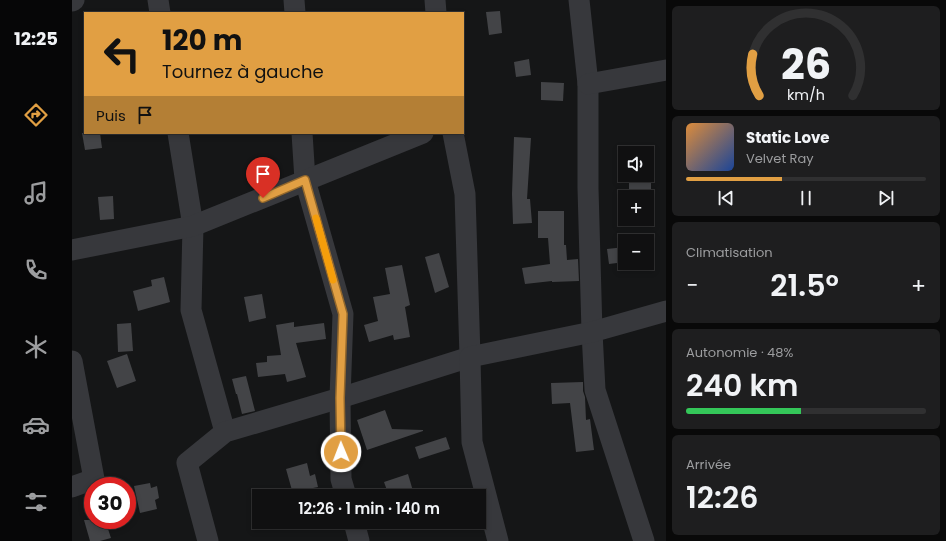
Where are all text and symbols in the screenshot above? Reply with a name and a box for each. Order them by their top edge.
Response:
text: 120 m [162,21,242,60]
text: 12:25 [14,26,58,51]
icon: left [96,28,148,80]
text: 26 [781,35,831,94]
text: Tournez à gauche [162,59,324,84]
text: km/h [787,85,825,105]
icon: directions [22,101,50,129]
icon: arrive [134,104,156,126]
text: Puis [96,105,126,126]
text: Static Love [746,127,830,148]
map controls [618,146,654,270]
button: sound [618,146,654,182]
text: Velvet Ray [746,149,814,168]
pin [246,157,280,198]
icon: arrive [252,163,274,185]
icon: music [22,179,50,207]
icon: previous [715,187,737,209]
icon: pause [795,187,817,209]
icon: next [875,187,897,209]
button: + [618,190,654,226]
button: − [618,234,654,270]
text: Climatisation [686,243,773,262]
icon: phone [22,256,50,284]
text: 21.5° [770,264,839,307]
text: − [686,270,698,301]
text: + [911,270,926,301]
icon: climate [22,333,50,361]
text: Autonomie · 48% [686,343,793,362]
text: 240 km [686,364,799,407]
icon: car [22,411,50,439]
position arrow [320,431,362,473]
text: Arrivée [686,455,731,474]
text: 12:26 [686,476,758,519]
speed limit sign: 30 [84,477,136,529]
icon: filters [22,488,50,516]
text: 12:26 · 1 min · 140 m [298,498,440,519]

